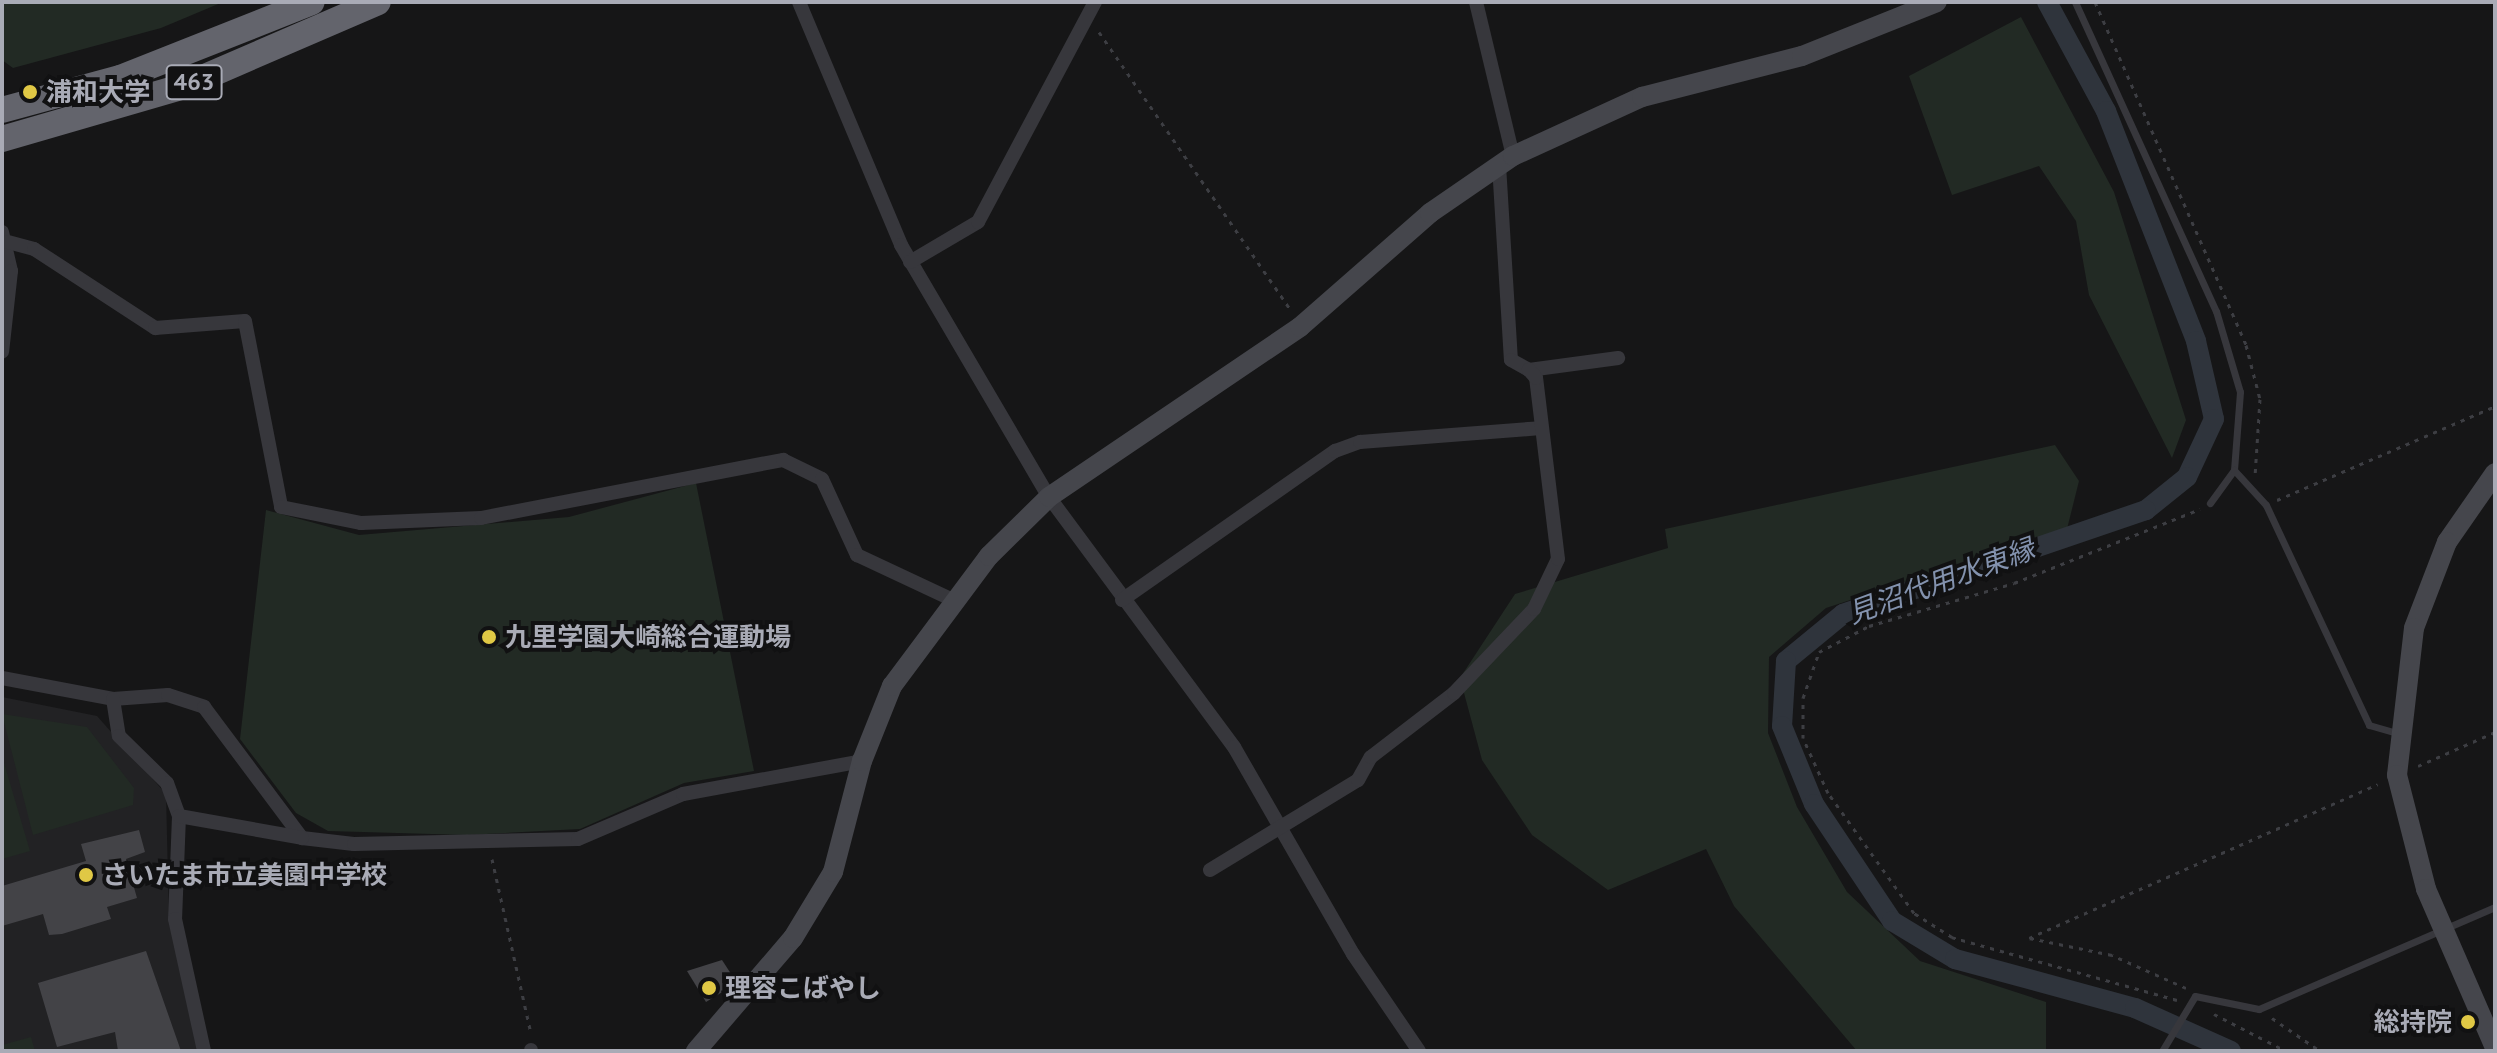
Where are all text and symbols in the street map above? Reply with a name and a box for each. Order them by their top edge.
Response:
road number: 463 [164,62,224,102]
place label: 浦和大学 [46,76,150,108]
marker: 浦和大学 [21,83,39,101]
water label: 見沼代用水東縁 [1843,532,2039,630]
place label: 九里学園大崎総合運動場 [505,621,791,653]
marker: 九里学園大崎総合運動場 [480,628,498,646]
place label: さいたま市立美園中学校 [102,859,388,891]
marker: さいたま市立美園中学校 [77,866,95,884]
place label: 理容こばやし [725,972,881,1004]
marker: 理容こばやし [700,979,718,997]
place label: 総持院 [2374,1006,2452,1038]
marker: 総持院 [2459,1013,2477,1031]

